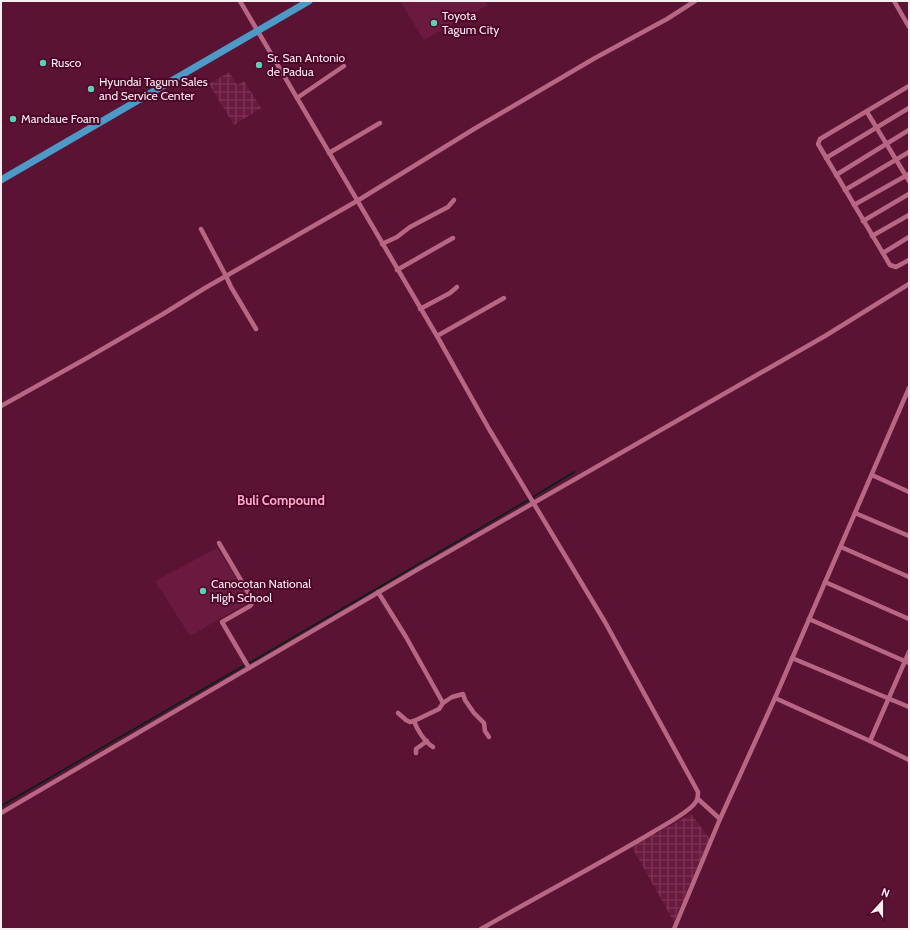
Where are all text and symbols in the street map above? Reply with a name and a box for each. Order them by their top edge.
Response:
place label: Toyota Tagum City [442,8,499,37]
marker: Toyota Tagum City [429,18,439,28]
place label: Sr. San Antonio de Padua [267,50,346,79]
place label: Rusco [51,55,82,70]
marker: Rusco [38,58,48,68]
marker: Sr. San Antonio de Padua [254,60,264,70]
place label: Hyundai Tagum Sales and Service Center [99,74,208,103]
marker: Hyundai Tagum Sales and Service Center [86,84,96,94]
place label: Mandaue Foam [21,111,99,126]
marker: Mandaue Foam [8,114,18,124]
district label: Buli Compound [237,492,325,508]
place label: Canocotan National High School [211,576,311,605]
marker: Canocotan National High School [198,586,208,596]
north arrow [862,882,902,922]
text: N [879,885,892,901]

